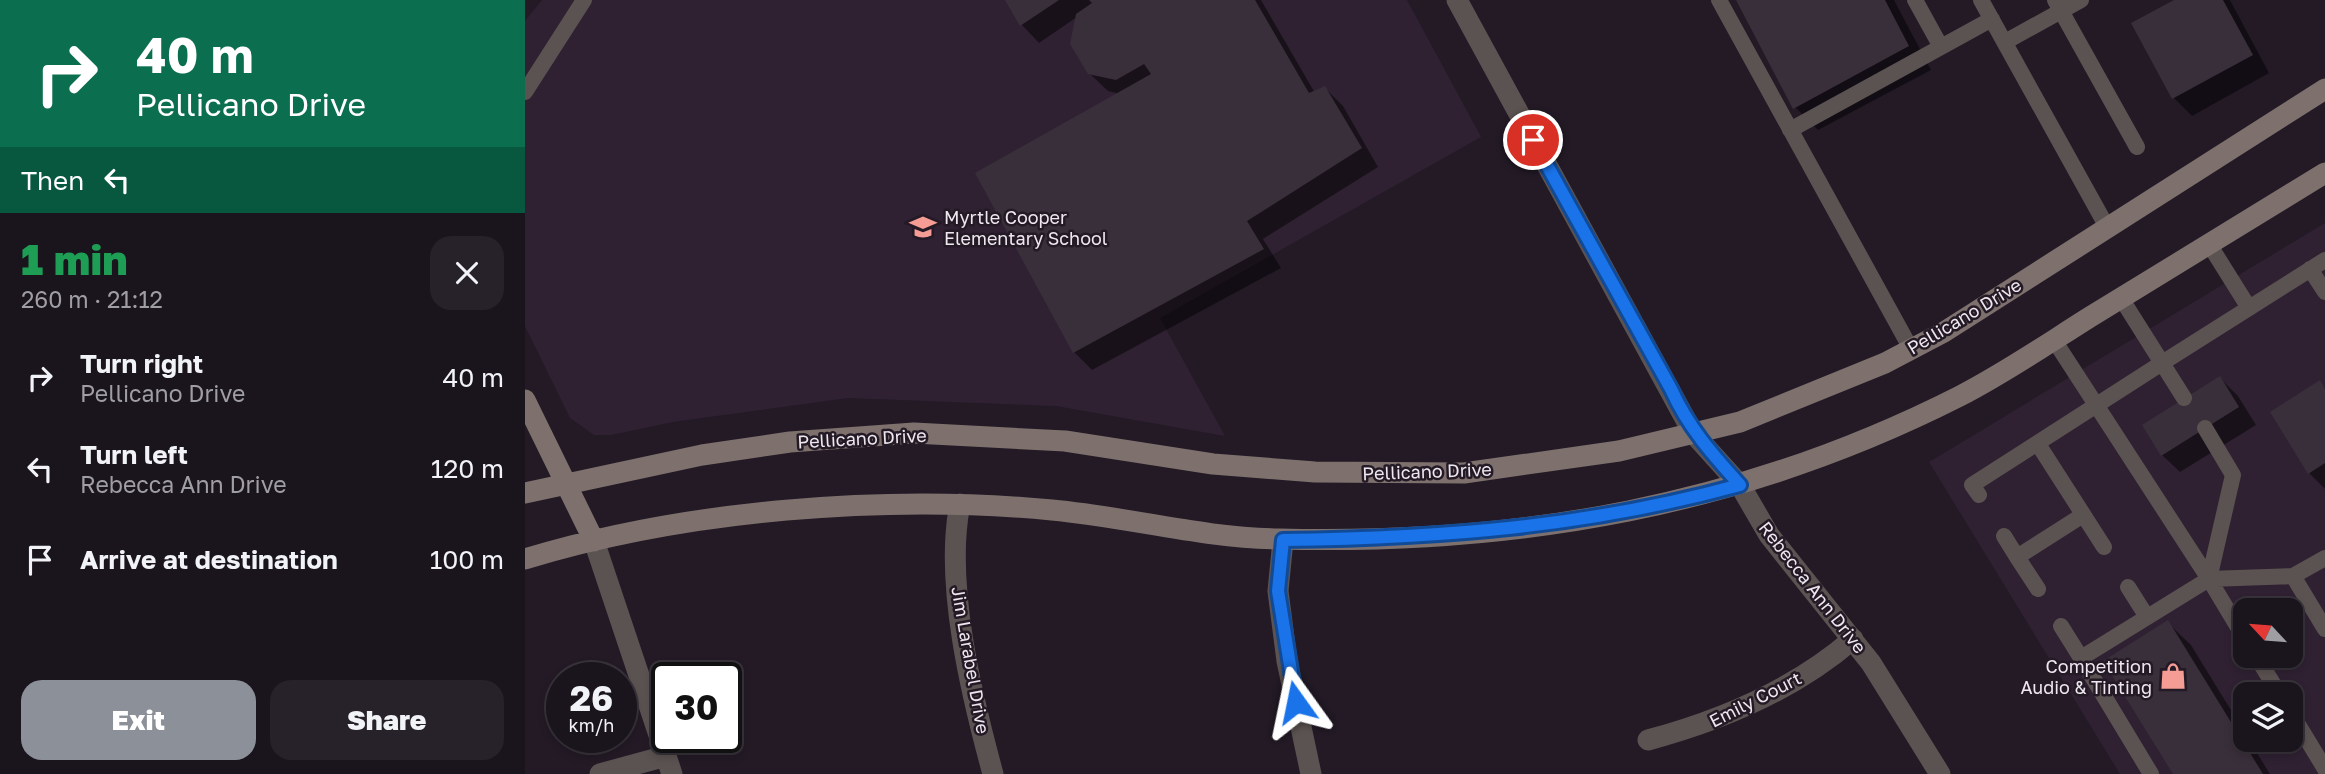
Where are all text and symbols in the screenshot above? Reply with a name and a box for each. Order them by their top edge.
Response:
text: 40 m [136,25,254,84]
icon: right [21,28,112,119]
text: Pellicano Drive [136,85,366,123]
pin [1503,110,1563,170]
icon: arrive [1514,121,1552,159]
icon: left [98,161,136,199]
text: Then [21,165,84,196]
place label: Myrtle Cooper Elementary School [944,206,1108,249]
school or university icon: Myrtle Cooper Elementary School [908,212,938,242]
text: 1 min [21,234,128,284]
button: close [430,236,504,310]
street label: Pellicano Drive [1903,273,2025,359]
text: 260 m · 21:12 [21,285,163,313]
text: Turn right [80,348,203,379]
icon: right [21,359,59,397]
text: 40 m [443,362,504,393]
text: Pellicano Drive [80,379,245,407]
street label: Pellicano Drive [797,424,927,452]
text: Turn left [80,439,188,470]
icon: left [21,450,59,488]
text: 120 m [431,453,504,484]
street label: Pellicano Drive [1362,458,1492,484]
text: Rebecca Ann Drive [80,470,287,498]
street label: Rebecca Ann Drive [1755,517,1871,657]
icon: arrive [21,541,59,579]
text: Arrive at destination [80,544,338,575]
text: 100 m [430,544,504,575]
street label: Jim Larabel Drive [947,585,995,735]
north arrow [2233,598,2303,668]
map controls [2233,598,2303,752]
place label: Competition Audio & Tinting [2021,655,2152,698]
shop icon: Competition Audio & Tinting [2158,661,2188,691]
speed limit sign: 30 [651,662,742,753]
position arrow [1259,665,1333,739]
street label: Emily Court [1705,666,1805,732]
text: 26 [570,677,613,719]
button: Exit [21,680,256,760]
button: Share [270,680,504,760]
button: layers [2233,682,2303,752]
text: km/h [569,714,614,736]

